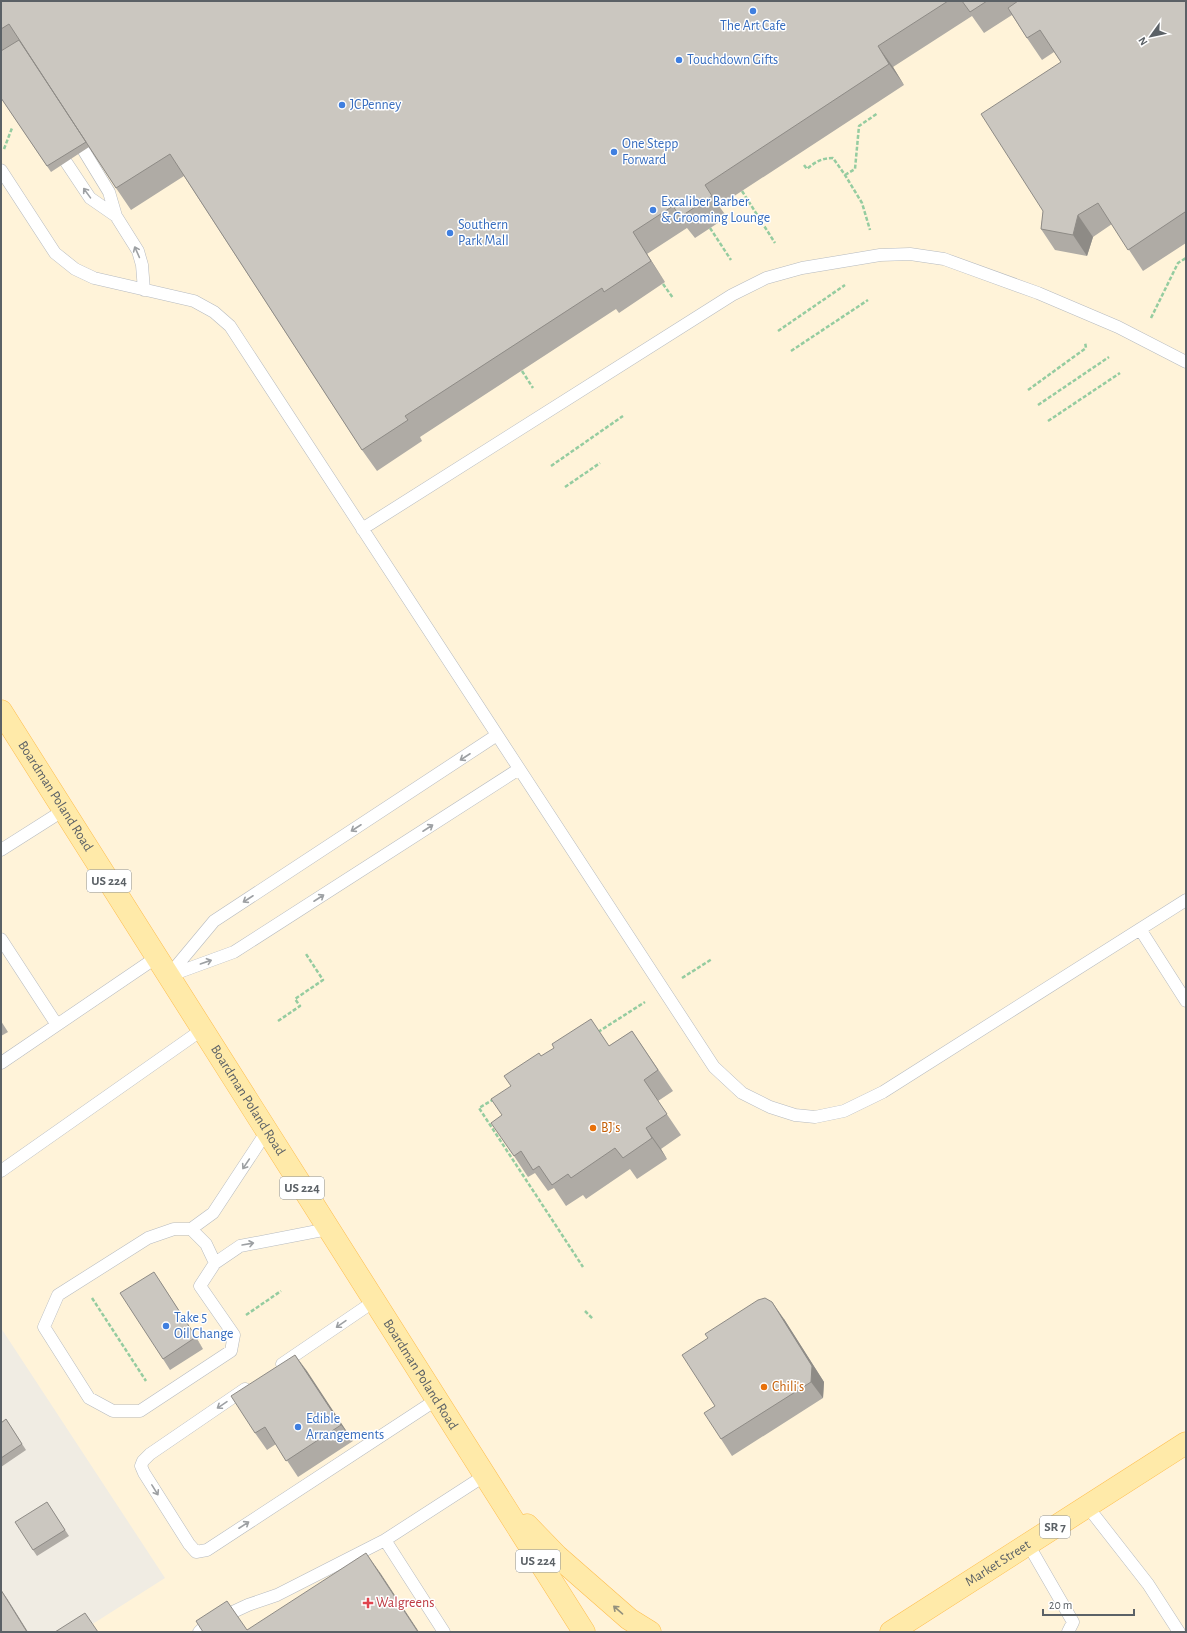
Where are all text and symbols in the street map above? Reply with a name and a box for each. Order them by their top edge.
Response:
marker: The Art Cafe [748,6,758,16]
north arrow [1131,16,1171,56]
place label: The Art Cafe [720,19,786,33]
text: N [1136,35,1150,47]
place label: Touchdown Gifts [687,53,778,67]
marker: Touchdown Gifts [674,55,684,65]
place label: JCPenney [350,98,401,112]
marker: JCPenney [337,100,347,110]
place label: One Stepp Forward [622,137,678,167]
marker: One Stepp Forward [609,147,619,157]
one-way arrow [83,188,91,199]
place label: Excaliber Barber & Grooming Lounge [661,195,770,225]
marker: Excaliber Barber & Grooming Lounge [648,205,658,215]
place label: Southern Park Mall [458,218,509,248]
marker: Southern Park Mall [445,228,455,238]
one-way arrow [133,246,140,258]
street label: Boardman Poland Road [15,739,95,854]
one-way arrow [459,753,471,761]
one-way arrow [351,824,362,832]
one-way arrow [422,824,433,832]
road number: US 224 [87,870,131,892]
one-way arrow [313,894,324,902]
one-way arrow [242,895,253,904]
one-way arrow [200,958,213,965]
street label: Boardman Poland Road [208,1043,288,1158]
place label: BJ's [601,1121,620,1135]
marker: BJ's [588,1123,598,1133]
one-way arrow [242,1158,250,1169]
road number: US 224 [280,1177,324,1199]
one-way arrow [242,1240,255,1248]
place label: Take 5 Oil Change [174,1311,233,1341]
street label: Boardman Poland Road [380,1317,460,1432]
one-way arrow [336,1320,347,1328]
marker: Take 5 Oil Change [161,1321,171,1331]
place label: Chili's [772,1380,804,1394]
marker: Chili's [759,1382,769,1392]
one-way arrow [217,1401,228,1409]
place label: Edible Arrangements [306,1412,384,1442]
marker: Edible Arrangements [293,1422,303,1432]
one-way arrow [151,1484,159,1495]
road number: SR 7 [1040,1516,1070,1538]
one-way arrow [238,1521,250,1529]
street label: Market Street [963,1537,1033,1589]
road number: US 224 [516,1550,560,1572]
scale bar [1043,1591,1134,1617]
place label: Walgreens [376,1596,434,1610]
marker: Walgreens [363,1598,373,1608]
text: 20 m [1049,1599,1072,1611]
one-way arrow [613,1605,623,1614]

